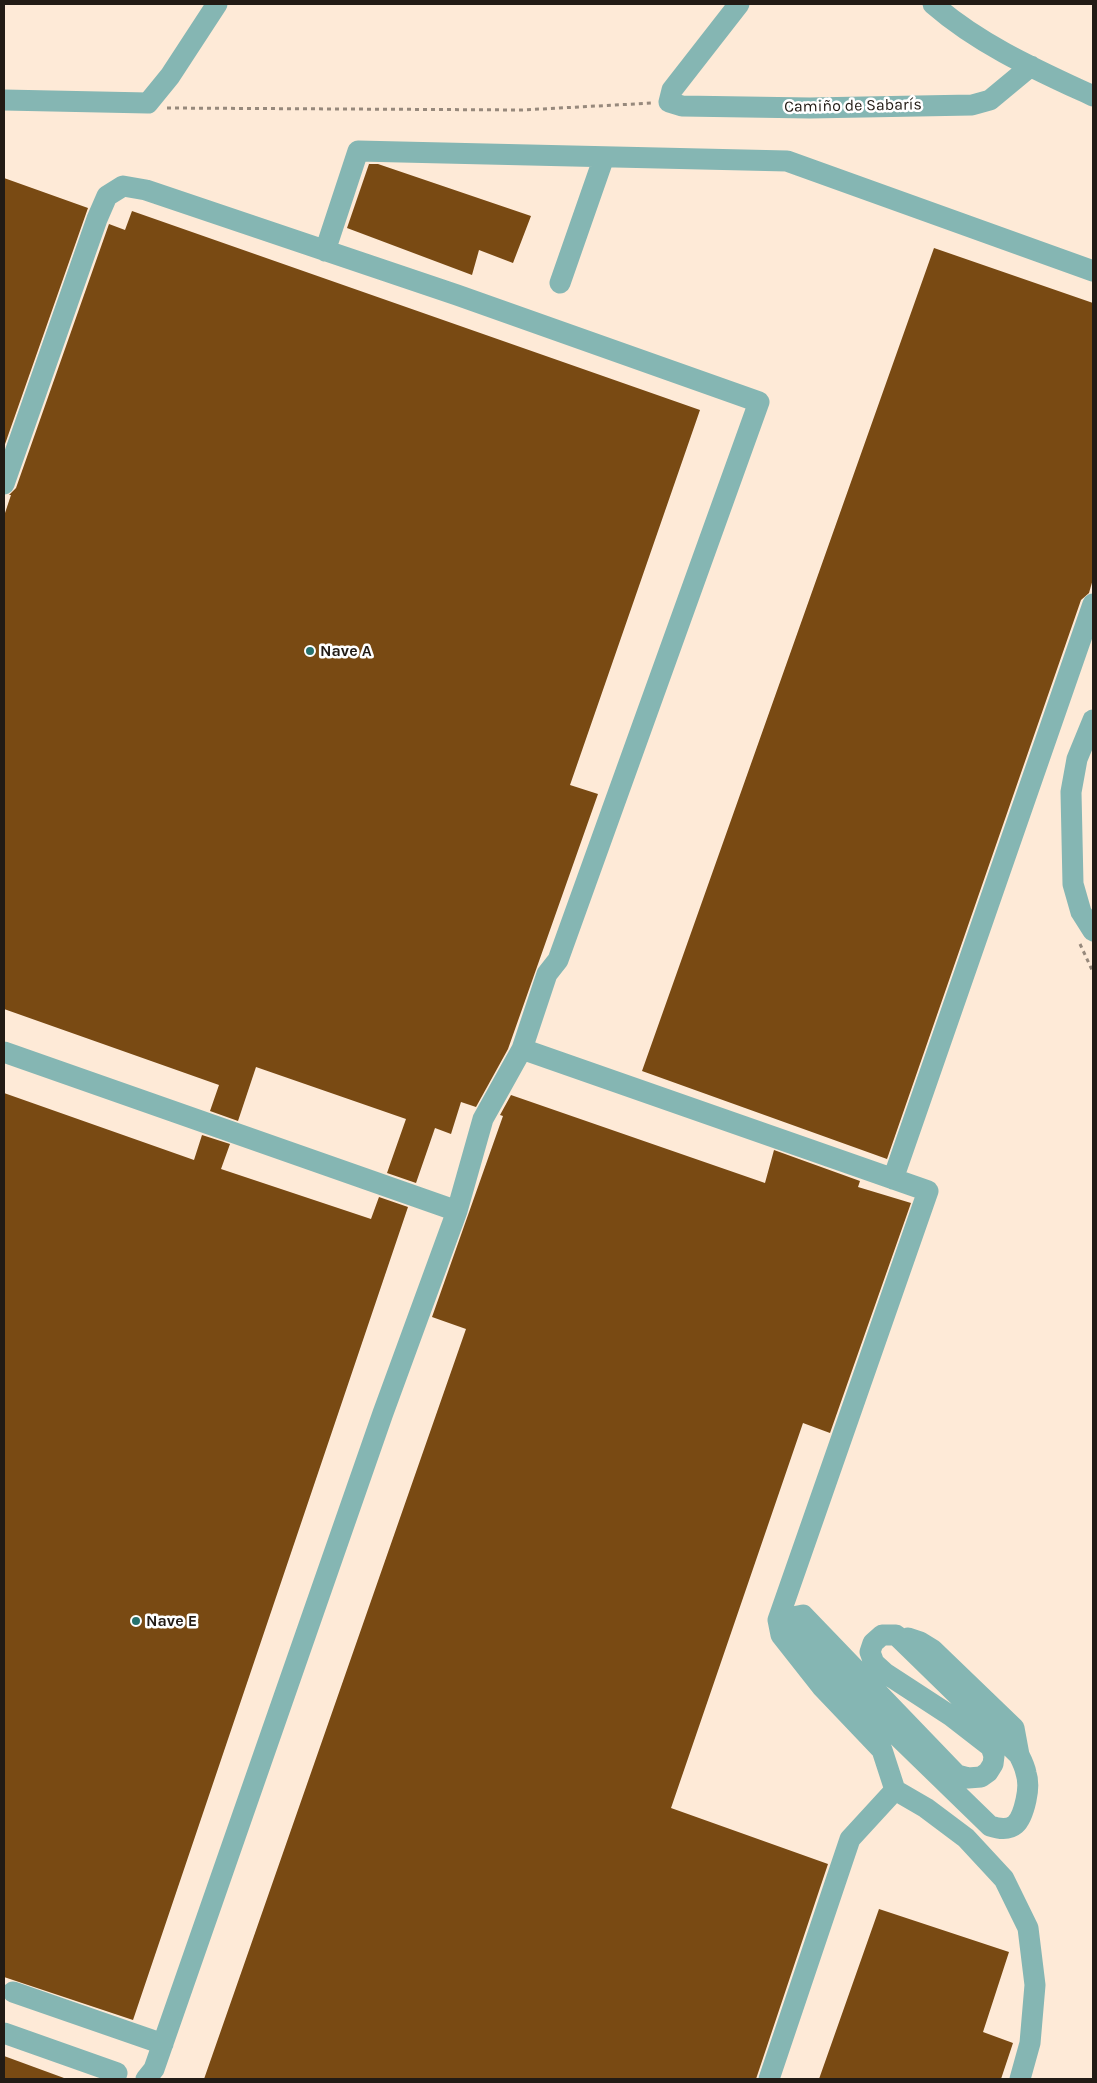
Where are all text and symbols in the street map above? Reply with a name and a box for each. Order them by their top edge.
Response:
street label: Camiño de Sabarís [784,95,922,117]
place label: Nave A [320,641,372,661]
marker: Nave A [304,645,316,657]
place label: Nave E [146,1611,197,1631]
marker: Nave E [130,1615,142,1627]

